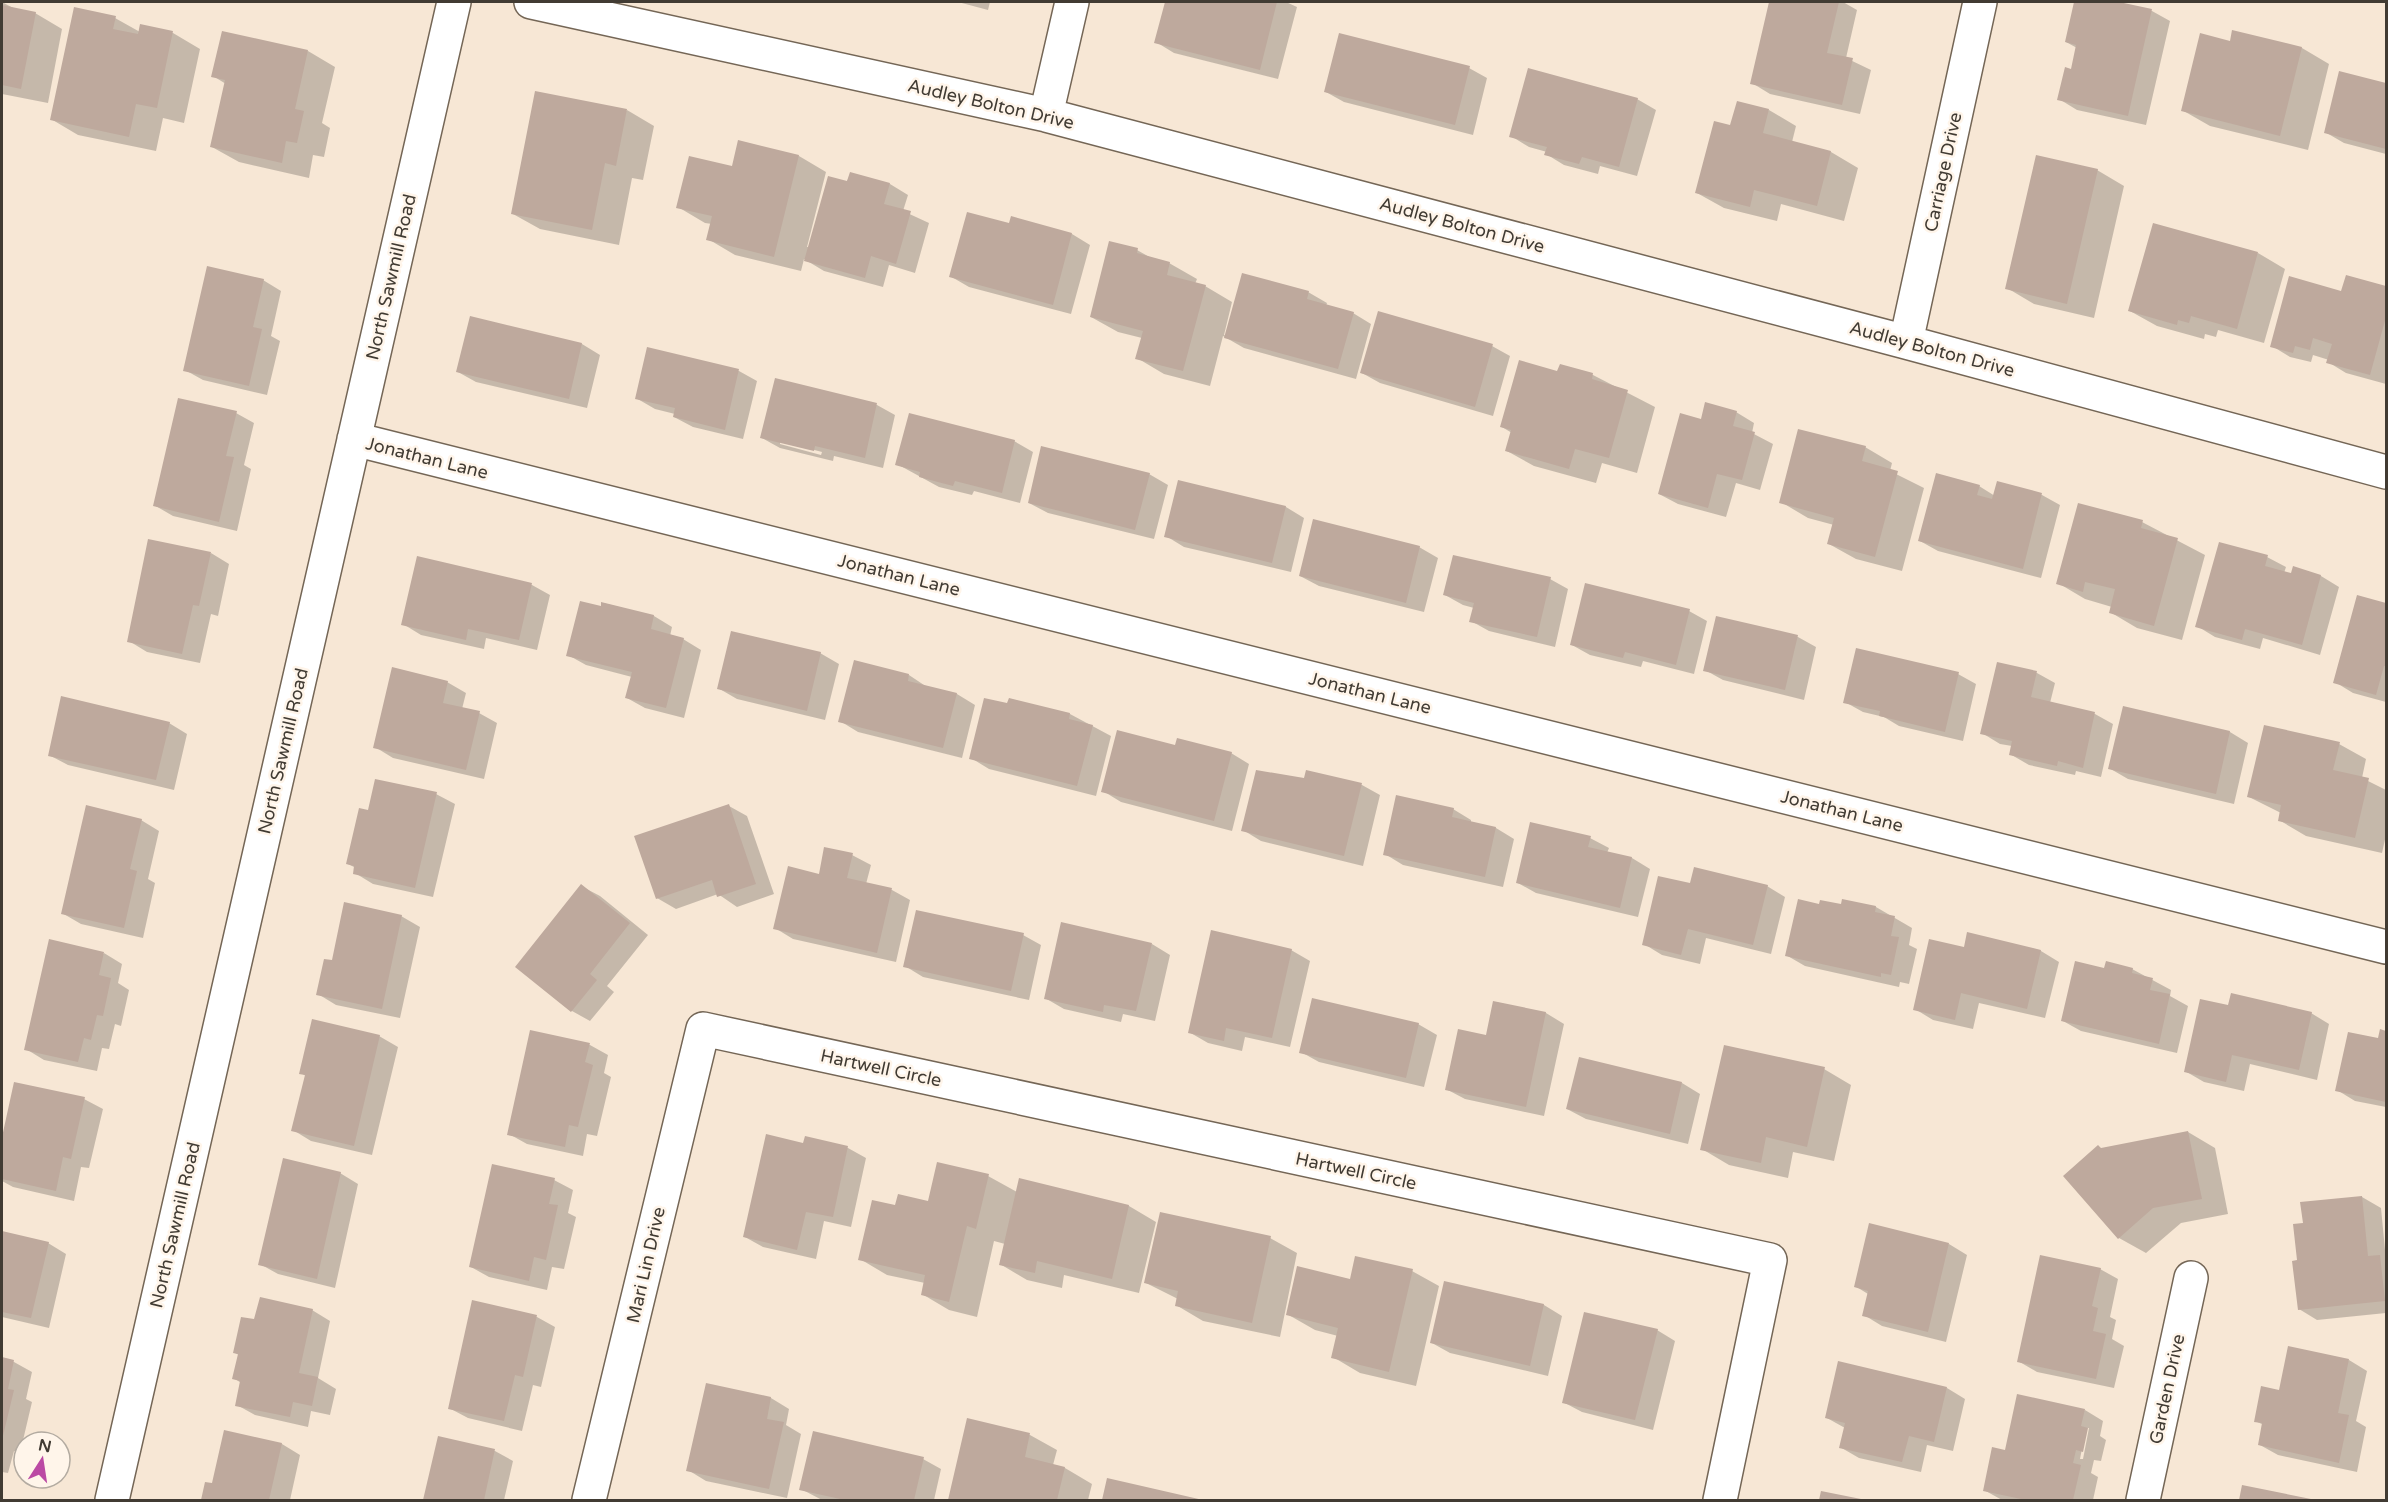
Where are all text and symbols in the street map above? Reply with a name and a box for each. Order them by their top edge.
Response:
street label: Audley Bolton Drive [906,74,1076,134]
street label: Carriage Drive [1920,110,1966,234]
street label: North Sawmill Road [361,192,421,362]
street label: Audley Bolton Drive [1377,192,1547,258]
street label: Audley Bolton Drive [1847,316,2017,382]
street label: Jonathan Lane [363,432,491,484]
street label: Jonathan Lane [835,549,963,601]
street label: North Sawmill Road [253,666,313,836]
street label: Jonathan Lane [1306,667,1434,719]
street label: Jonathan Lane [1778,785,1906,837]
street label: Hartwell Circle [818,1044,944,1092]
street label: North Sawmill Road [145,1140,205,1310]
street label: Hartwell Circle [1293,1147,1419,1195]
street label: Mari Lin Drive [622,1205,670,1325]
street label: Garden Drive [2145,1332,2189,1446]
north arrow [12,1430,72,1490]
text: N [37,1435,53,1457]

